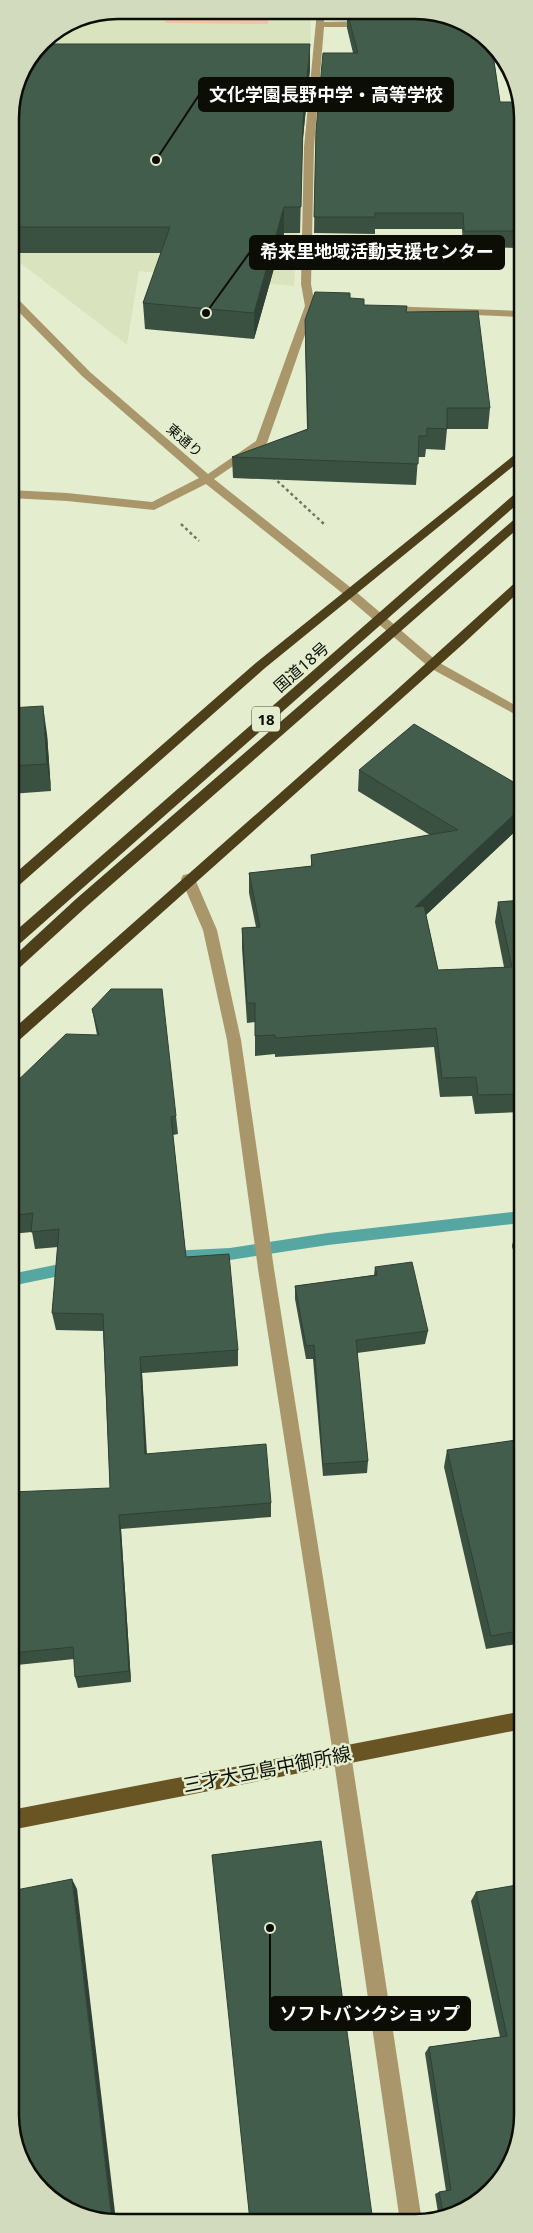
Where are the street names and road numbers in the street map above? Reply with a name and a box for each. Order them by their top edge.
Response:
street label: 東通り [163,419,207,461]
street label: 国道18号 [269,637,333,697]
road number: 18 [252,706,280,732]
street label: 三才大豆島中御所線 [181,1740,353,1798]

